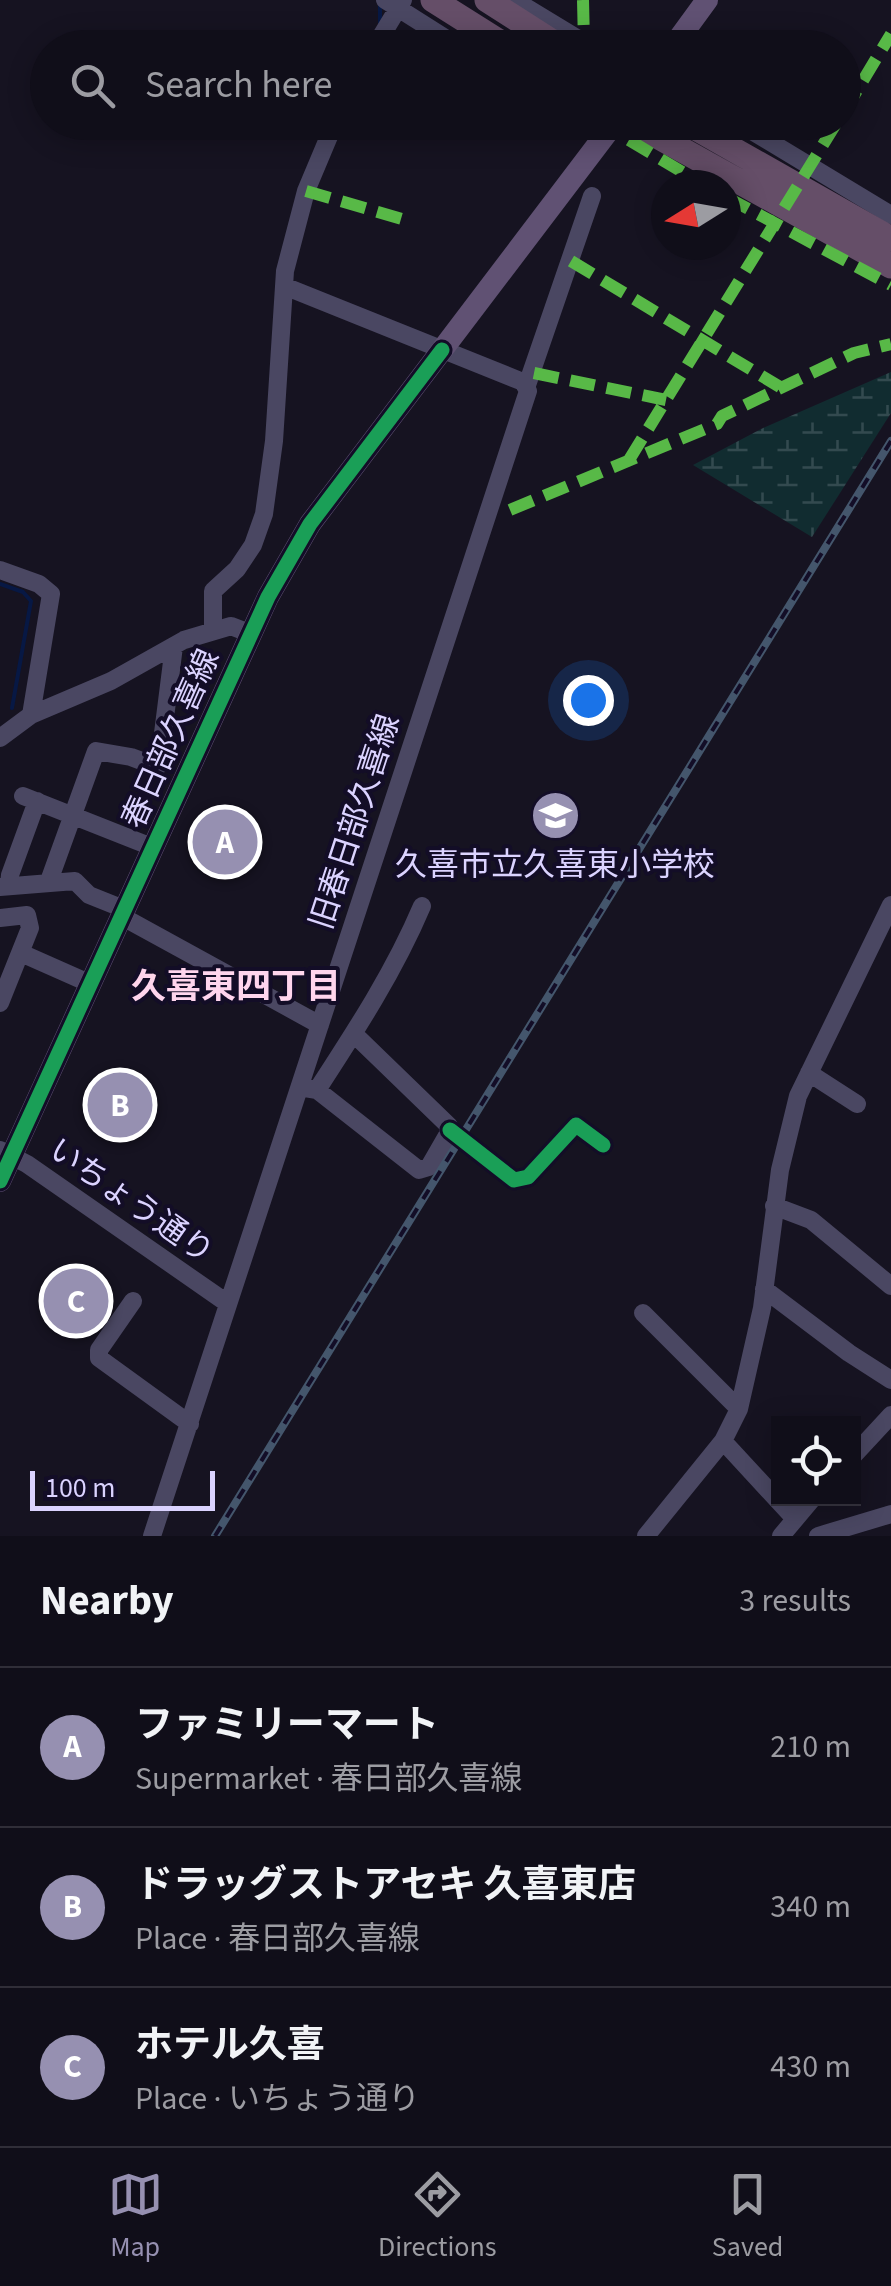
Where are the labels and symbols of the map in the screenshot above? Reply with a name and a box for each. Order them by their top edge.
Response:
north arrow [651,170,741,260]
street label: 春日部久喜線 [111,642,231,836]
your location [563,675,614,726]
street label: 旧春日部久喜線 [299,708,411,936]
school or university icon: 久喜市立久喜東小学校 [529,789,581,841]
pin: A [192,804,258,880]
place label: 久喜市立久喜東小学校 [395,842,715,888]
district label: 久喜東四丁目 [131,962,341,1012]
pin: B [88,1068,152,1142]
street label: いちょう通り [39,1127,223,1275]
pin: C [44,1264,108,1338]
scale bar [30,1466,215,1510]

